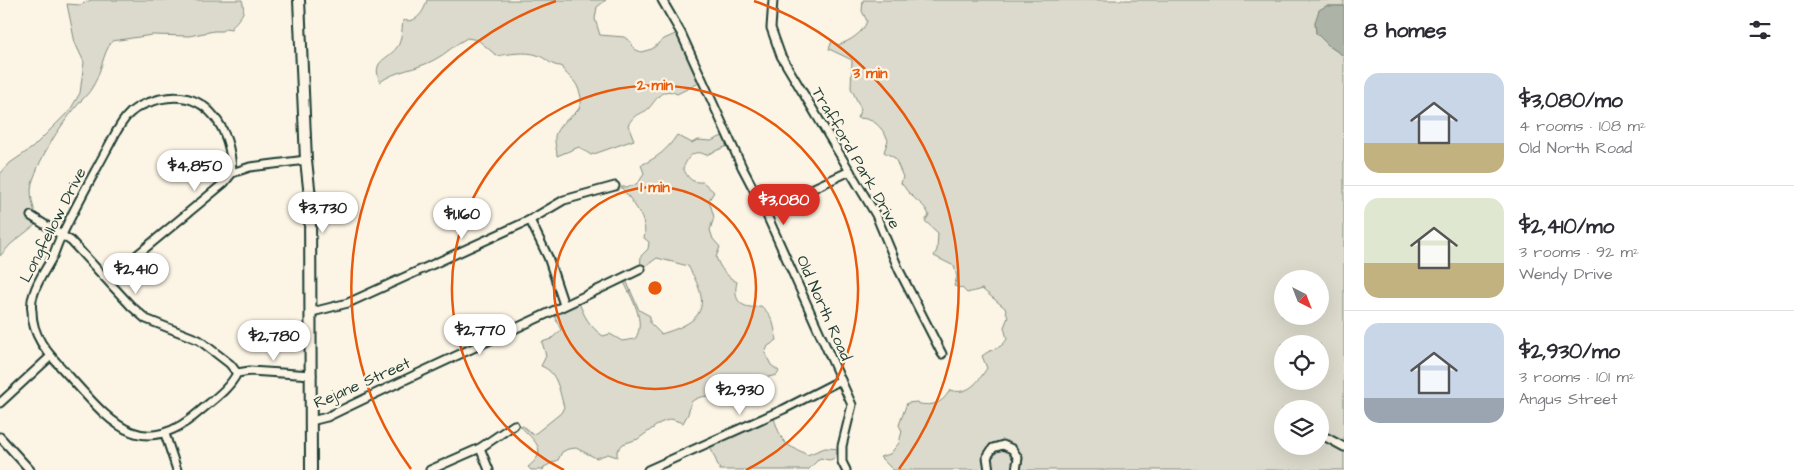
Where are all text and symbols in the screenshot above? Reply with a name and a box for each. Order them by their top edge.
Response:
text: 8 homes [1364,16,1446,45]
icon: filters [1746,16,1774,44]
text: 3 min [851,63,888,84]
text: 2 min [636,75,674,96]
street label: Trafford Park Drive [806,83,906,233]
text: $3,080/mo [1519,86,1623,115]
icon: home [1404,93,1464,153]
text: 4 rooms · 108 m² [1519,115,1646,137]
text: Old North Road [1519,137,1632,159]
pin: $4,850 [154,150,236,192]
text: $4,850 [168,155,222,177]
street label: Longfellow Drive [14,163,93,287]
text: 1 min [640,177,670,198]
pin: $3,080 [743,184,825,226]
text: $3,080 [759,189,809,211]
pin: $3,730 [282,192,364,234]
text: $3,730 [299,197,347,219]
pin: $1,160 [421,198,503,240]
text: $1,160 [444,203,480,225]
text: $2,410/mo [1519,212,1614,241]
icon: home [1404,218,1464,278]
text: 3 rooms · 92 m² [1519,241,1639,263]
pin: $2,410 [95,252,177,295]
street label: Old North Road [791,252,857,364]
text: $2,410 [114,258,158,280]
text: Wendy Drive [1519,263,1613,285]
north arrow [1274,270,1329,325]
map controls [1274,270,1329,455]
centre of rings [646,279,664,297]
pin: $2,770 [439,314,521,356]
text: $2,770 [455,319,505,341]
pin: $2,780 [233,320,315,362]
text: $2,780 [248,325,300,347]
button: locate [1274,335,1329,390]
text: $2,930/mo [1519,337,1620,366]
icon: home [1404,343,1464,403]
street label: Rejane Street [310,352,414,414]
text: 3 rooms · 101 m² [1519,366,1635,388]
pin: $2,930 [699,374,781,416]
text: $2,930 [716,379,764,401]
text: Angus Street [1519,388,1617,410]
button: layers [1274,400,1329,455]

